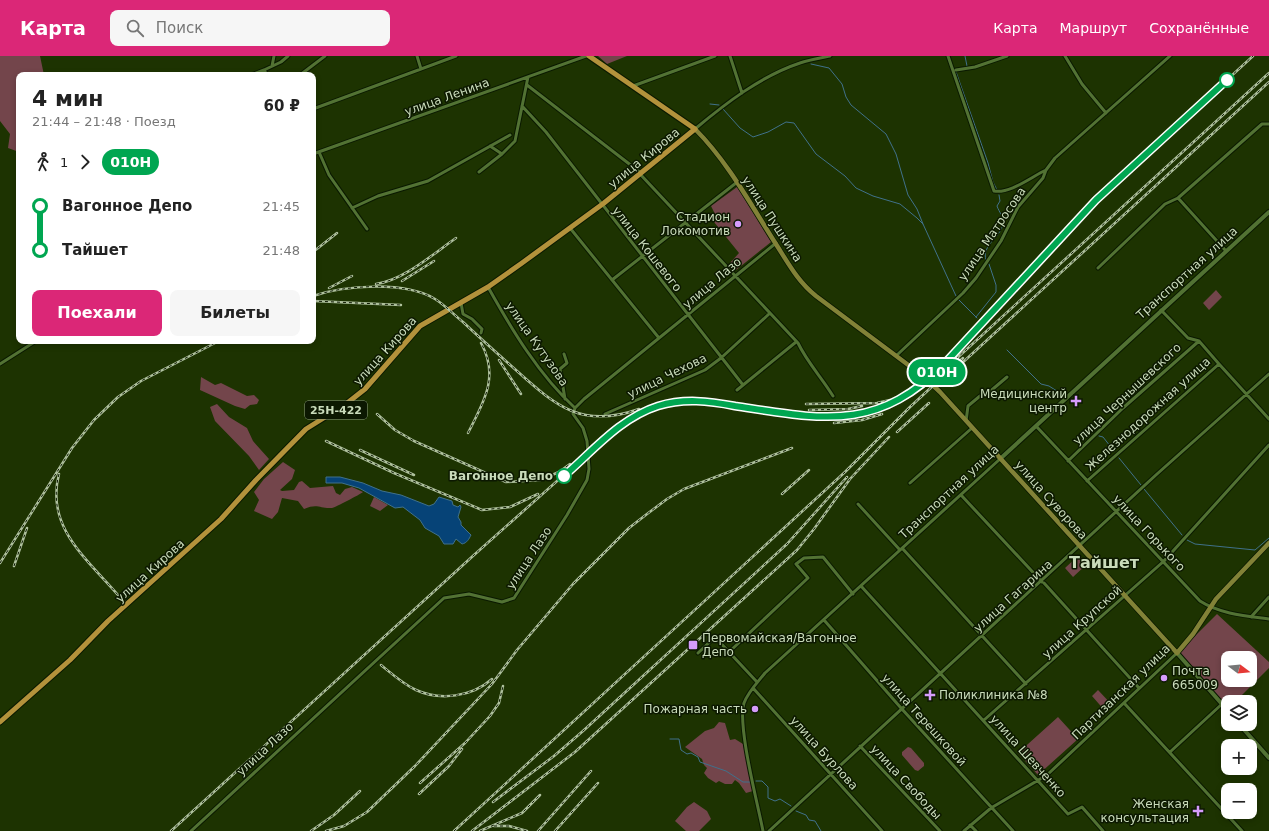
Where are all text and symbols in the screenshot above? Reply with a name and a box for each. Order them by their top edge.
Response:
search box [110,10,390,46]
text: Карта [20,17,86,39]
icon: search [124,17,146,39]
text: Поиск [156,19,203,37]
text: Карта [993,20,1037,36]
text: Маршрут [1059,20,1127,36]
text: Сохранённые [1149,20,1249,36]
unlabelled marker [1219,72,1235,88]
street label: улица Ленина [403,75,491,119]
text: 4 мин [32,86,104,111]
text: 60 ₽ [263,97,300,115]
text: 21:44 – 21:48 · Поезд [32,114,176,129]
street label: улица Кирова [606,125,682,191]
icon: walk [32,151,54,173]
icon: forward [74,151,96,173]
text: 010Н [110,154,151,170]
text: 1 [60,155,68,170]
street label: улица Пушкина [739,174,805,264]
street label: улица Матросова [955,185,1029,283]
text: Вагонное Депо [62,197,192,215]
text: 21:45 [263,199,300,214]
street label: улица Кошевого [609,204,685,294]
place label: Стадион Локомотив [661,210,730,238]
marker: Стадион Локомотив [733,219,743,229]
street label: Транспортная улица [1133,224,1240,323]
text: Тайшет [62,241,128,259]
text: 21:48 [263,243,300,258]
street label: улица Лазо [680,254,744,312]
button: Поехали [32,290,162,336]
button: Билеты [170,290,300,336]
street label: улица Кутузова [503,299,571,389]
street label: улица Кирова [350,314,420,388]
street label: улица Чернышевского [1070,340,1184,448]
street label: улица Чехова [625,351,709,401]
street label: Железнодорожная улица [1083,354,1213,474]
line badge: 010Н [909,359,965,385]
text: 010Н [917,364,957,380]
place label: Медицинский центр [980,387,1067,415]
marker: Медицинский центр [1070,395,1082,407]
road number: 25Н-422 [305,401,367,419]
street label: Транспортная улица [896,442,1002,542]
street label: улица Суворова [1012,458,1090,542]
marker: Вагонное Депо [556,468,572,484]
place label: Вагонное Депо [449,469,553,483]
street label: улица Горького [1110,492,1188,574]
street label: улица Лазо [504,524,554,592]
street label: улица Кирова [113,536,187,606]
district label: Тайшет [1069,553,1140,572]
street label: улица Гагарина [971,557,1055,635]
street label: улица Крупской [1039,583,1125,661]
place label: Первомайская/Вагонное Депо [702,631,857,659]
marker: Первомайская/Вагонное Депо [687,639,699,651]
street label: Партизанская улица [1069,642,1173,742]
north arrow [1221,651,1257,687]
map controls [1221,651,1257,819]
place label: Почта 665009 [1172,664,1218,692]
street label: улица Терешковой [879,671,969,769]
marker: Почта 665009 [1159,673,1169,683]
place label: Поликлиника №8 [939,688,1048,702]
marker: Поликлиника №8 [924,689,936,701]
button: layers [1221,695,1257,731]
place label: Пожарная часть [644,702,747,716]
marker: Пожарная часть [750,704,760,714]
street label: улица Шевченко [987,712,1069,800]
street label: улица Бурлова [787,713,861,793]
street label: улица Лазо [234,719,296,779]
button: + [1221,739,1257,775]
street label: улица Свободы [868,742,944,822]
button: − [1221,783,1257,819]
place label: Женская консультация [1101,797,1189,825]
marker: Женская консультация [1192,805,1204,817]

